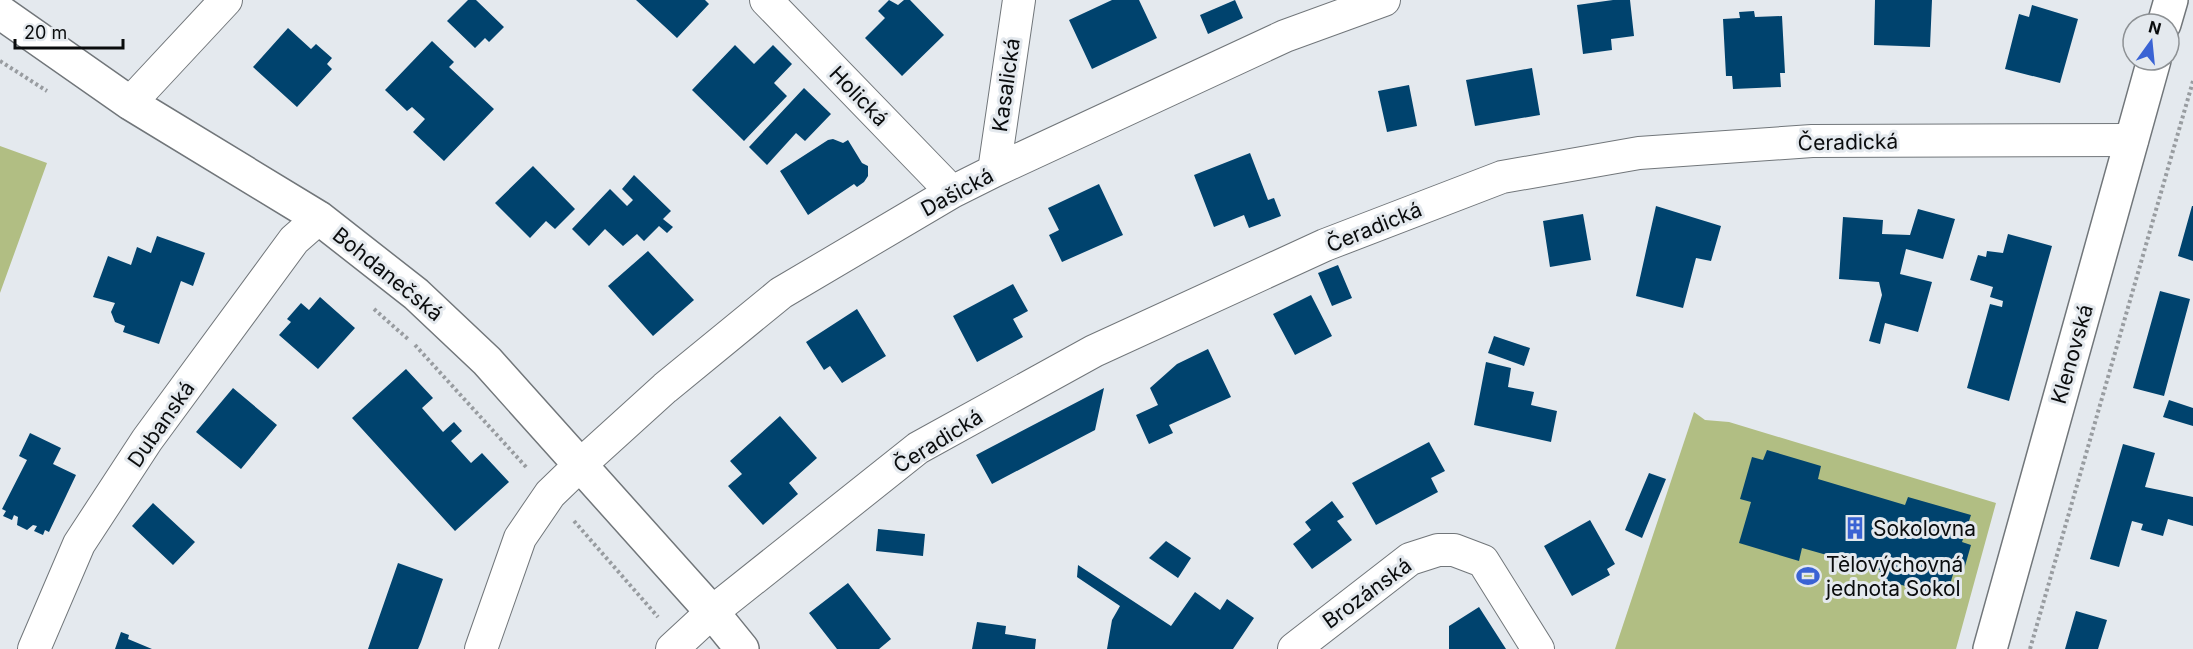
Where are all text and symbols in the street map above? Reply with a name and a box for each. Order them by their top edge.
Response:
scale bar [15,12,123,50]
north arrow [2121,12,2181,72]
text: N [2146,16,2163,39]
text: 20 m [24,22,67,43]
street label: Kasalická [987,37,1025,133]
street label: Holická [824,61,894,131]
street label: Čeradická [1798,129,1898,155]
street label: Dašická [917,163,997,221]
street label: Čeradická [1323,197,1425,257]
street label: Bohdanečská [328,222,448,326]
street label: Klenovská [2046,301,2098,407]
street label: Dubanská [122,376,200,472]
street label: Čeradická [889,404,987,478]
building icon: Sokolovna [1842,515,1868,541]
place label: Sokolovna [1873,516,1976,541]
street label: Brozánská [1318,552,1416,634]
place label: Tělovýchovná jednota Sokol [1825,552,1963,601]
sports icon: Tělovýchovná jednota Sokol [1795,563,1821,589]

